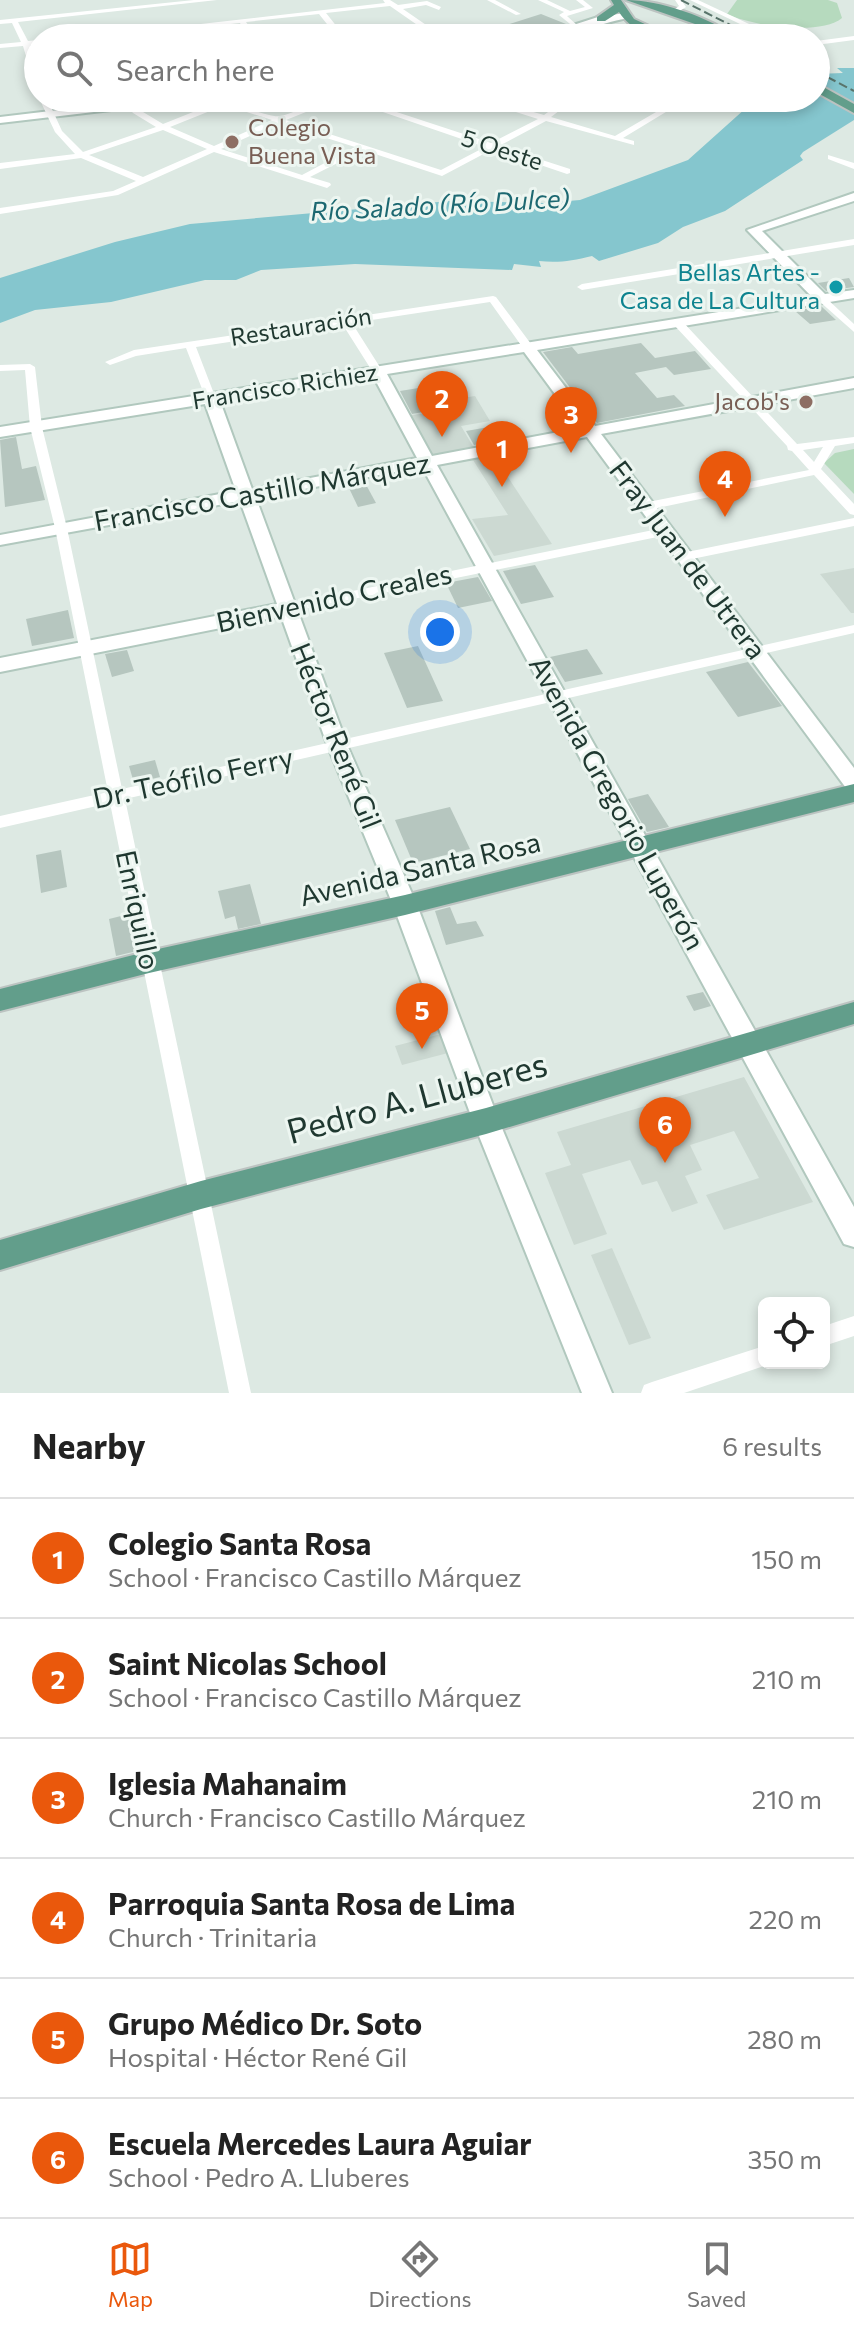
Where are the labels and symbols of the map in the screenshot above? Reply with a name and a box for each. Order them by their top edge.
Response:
place label: Colegio Buena Vista [248,112,376,169]
street label: 5 Oeste [458,122,547,175]
marker: Colegio Buena Vista [223,133,241,151]
water label: Río Salado (Río Dulce) [309,181,570,226]
place label: Bellas Artes - Casa de La Cultura [620,257,820,314]
marker: Bellas Artes - Casa de La Cultura [827,278,845,296]
street label: Restauración [228,300,373,351]
street label: Francisco Richiez [190,357,380,415]
pin: 2 [416,371,468,437]
place label: Jacob's [714,386,790,415]
pin: 3 [545,387,597,453]
marker: Jacob's [797,393,815,411]
pin: 1 [476,421,528,487]
street label: Francisco Castillo Márquez [91,445,433,537]
pin: 4 [699,451,751,517]
street label: Fray Juan de Utrera [603,453,775,665]
street label: Bienvenido Creales [213,555,455,639]
your location [420,612,460,652]
street label: Héctor René Gil [284,638,390,834]
street label: Avenida Gregorio Luperón [523,650,713,955]
street label: Dr. Teófilo Ferry [89,739,296,815]
street label: Avenida Santa Rosa [296,824,544,912]
street label: Enriquillo [110,847,168,973]
pin: 5 [396,983,448,1049]
street label: Pedro A. Lluberes [282,1041,551,1151]
pin: 6 [639,1097,691,1163]

